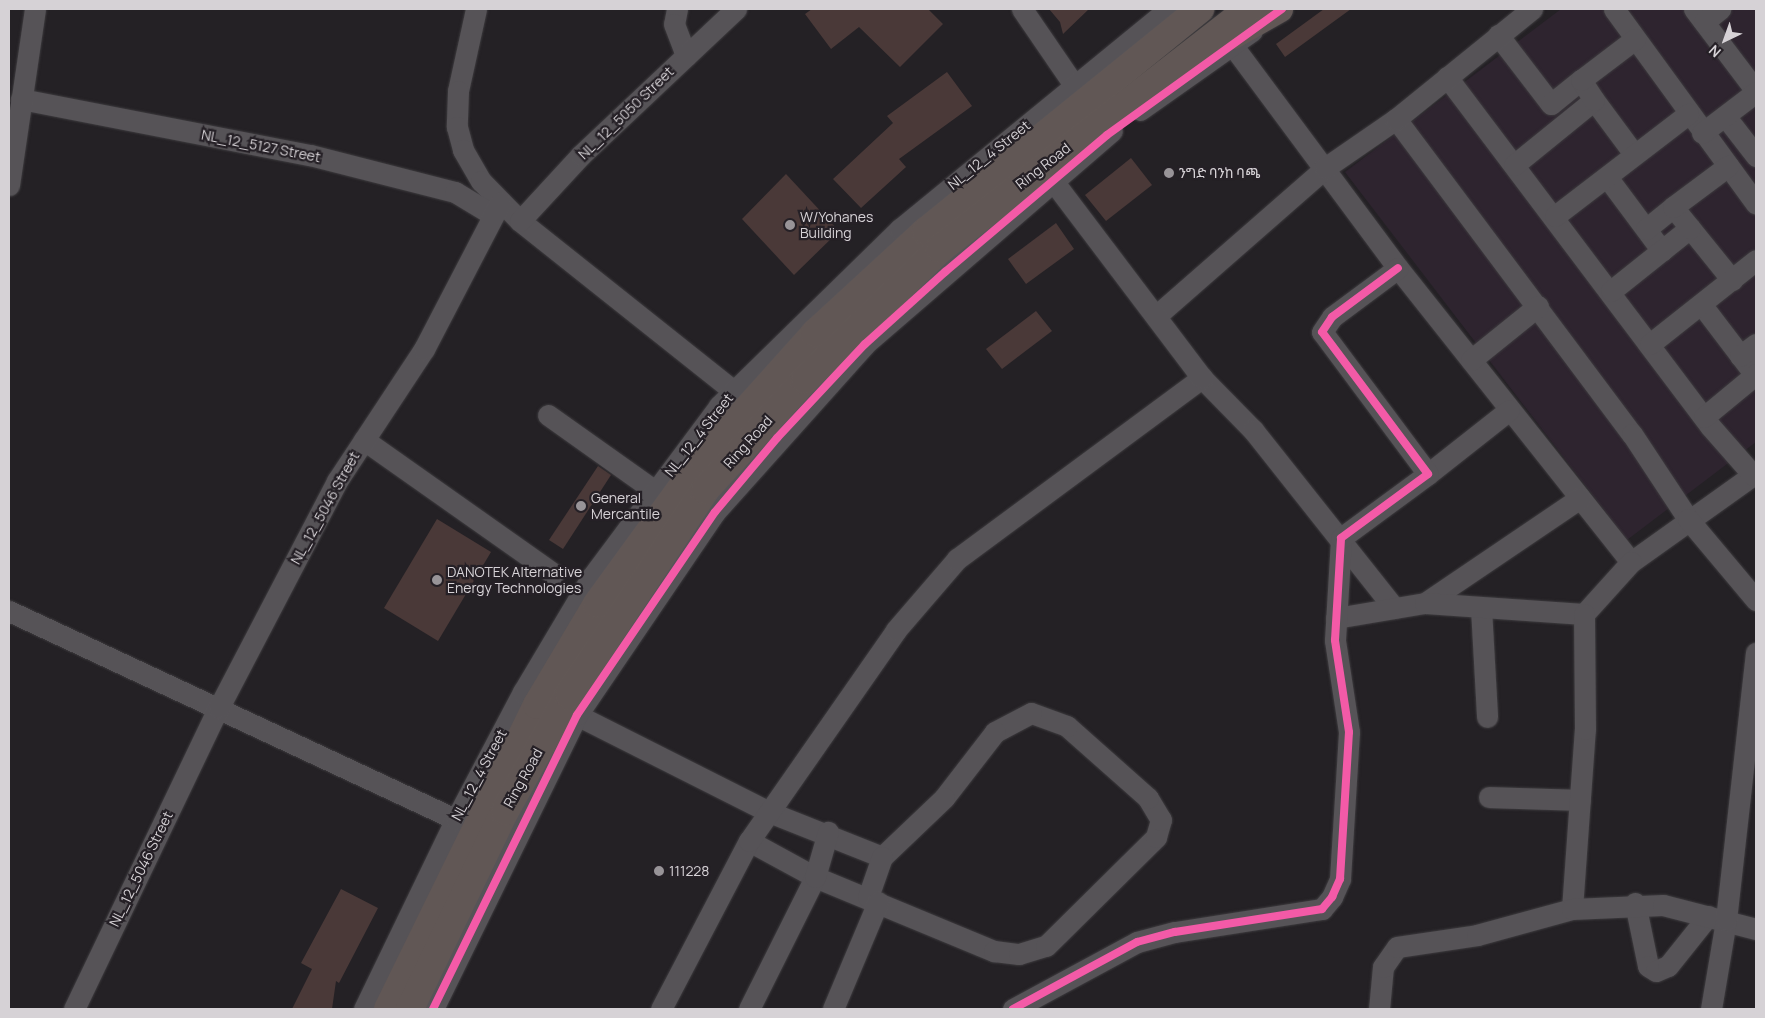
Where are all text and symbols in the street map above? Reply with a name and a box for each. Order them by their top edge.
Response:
north arrow [1700,15,1750,65]
text: N [1705,41,1725,62]
street label: NL_12_5050 Street [575,63,677,163]
street label: NL_12_4 Street [945,117,1033,193]
street label: NL_12_5127 Street [200,126,322,166]
street label: Ring Road [1012,139,1074,193]
place label: ንግድ ባንከ ባጫ [1179,165,1260,181]
marker: ንግድ ባንከ ባጫ [1163,167,1175,179]
place label: W/Yohanes Building [800,209,873,242]
marker: W/Yohanes Building [784,219,796,231]
street label: NL_12_4 Street [661,390,737,480]
street label: Ring Road [720,412,776,472]
street label: NL_12_5046 Street [287,449,363,567]
place label: General Mercantile [591,490,660,522]
marker: General Mercantile [575,500,587,512]
place label: DANOTEK Alternative Energy Technologies [447,564,583,596]
marker: DANOTEK Alternative Energy Technologies [431,574,443,586]
street label: NL_12_4 Street [448,727,510,823]
street label: Ring Road [500,746,546,810]
street label: NL_12_5046 Street [106,809,176,929]
place label: 111228 [669,863,709,879]
marker: 111228 [653,865,665,877]

